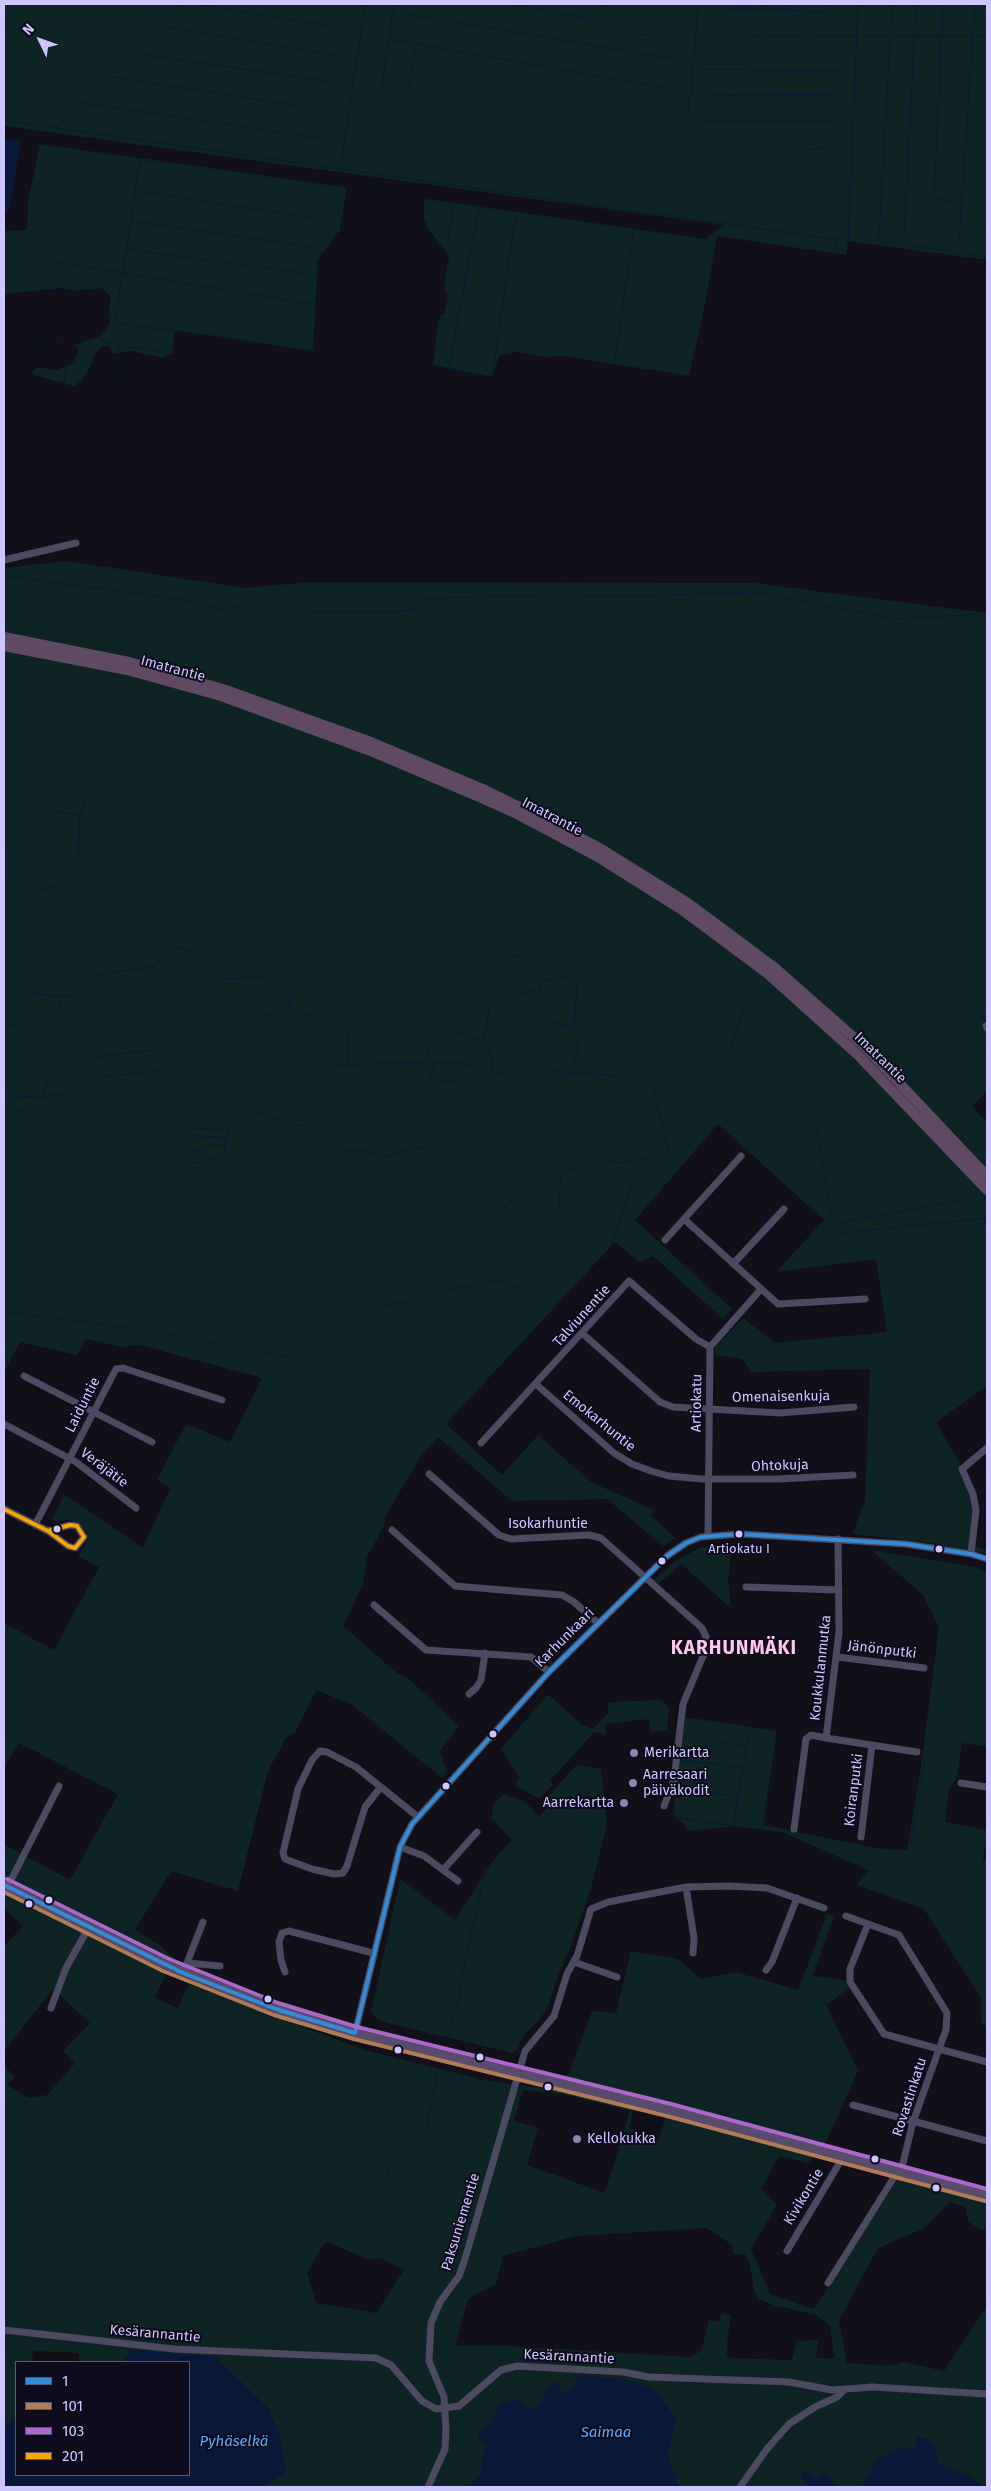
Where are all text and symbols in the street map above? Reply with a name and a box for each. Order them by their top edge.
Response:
north arrow [15,15,65,65]
text: N [19,20,38,39]
street label: Imatrantie [139,652,207,686]
street label: Imatrantie [519,794,585,840]
street label: Imatrantie [850,1029,910,1087]
street label: Talviunentie [550,1282,614,1350]
street label: Artiokatu [688,1374,706,1432]
street label: Laiduntie [62,1375,104,1435]
street label: Emokarhuntie [559,1387,639,1455]
street label: Omenaisenkuja [732,1388,830,1406]
street label: Veräjätie [77,1445,131,1491]
street label: Ohtokuja [751,1457,809,1475]
street label: Isokarhuntie [508,1516,588,1532]
unlabelled marker [52,1524,62,1534]
marker: Artiokatu I [734,1529,744,1539]
place label: Artiokatu I [708,1541,770,1557]
unlabelled marker [934,1544,944,1554]
unlabelled marker [657,1556,667,1566]
street label: Karhunkaari [532,1605,598,1671]
street label: Koukkulanmutka [807,1614,835,1722]
street label: Jänönputki [847,1637,917,1663]
district label: KARHUNMÄKI [670,1638,798,1660]
unlabelled marker [488,1729,498,1739]
place label: Merikartta [644,1745,709,1761]
marker: Merikartta [628,1747,640,1759]
street label: Koiranputki [841,1752,867,1828]
place label: Aarresaari päiväkodit [643,1767,710,1800]
marker: Aarresaari päiväkodit [627,1777,639,1789]
unlabelled marker [441,1781,451,1791]
place label: Aarrekartta [543,1795,614,1811]
marker: Aarrekartta [618,1797,630,1809]
unlabelled marker [44,1895,54,1905]
unlabelled marker [24,1899,34,1909]
unlabelled marker [263,1994,273,2004]
unlabelled marker [393,2045,403,2055]
unlabelled marker [475,2052,485,2062]
street label: Rovastinkatu [889,2055,931,2139]
unlabelled marker [543,2082,553,2092]
place label: Kellokukka [587,2131,656,2147]
marker: Kellokukka [571,2133,583,2145]
unlabelled marker [870,2154,880,2164]
street label: Kivikontie [781,2166,827,2228]
street label: Paksuniementie [438,2171,484,2273]
unlabelled marker [931,2183,941,2193]
street label: Kesärannantie [109,2322,201,2346]
street label: Kesärannantie [523,2346,615,2368]
legend [15,2361,190,2476]
text: 1 [62,2372,69,2390]
text: 101 [62,2397,83,2415]
text: 103 [62,2422,84,2440]
water label: Saimaa [581,2424,631,2442]
water label: Pyhäselkä [200,2433,268,2451]
text: 201 [62,2447,84,2465]

